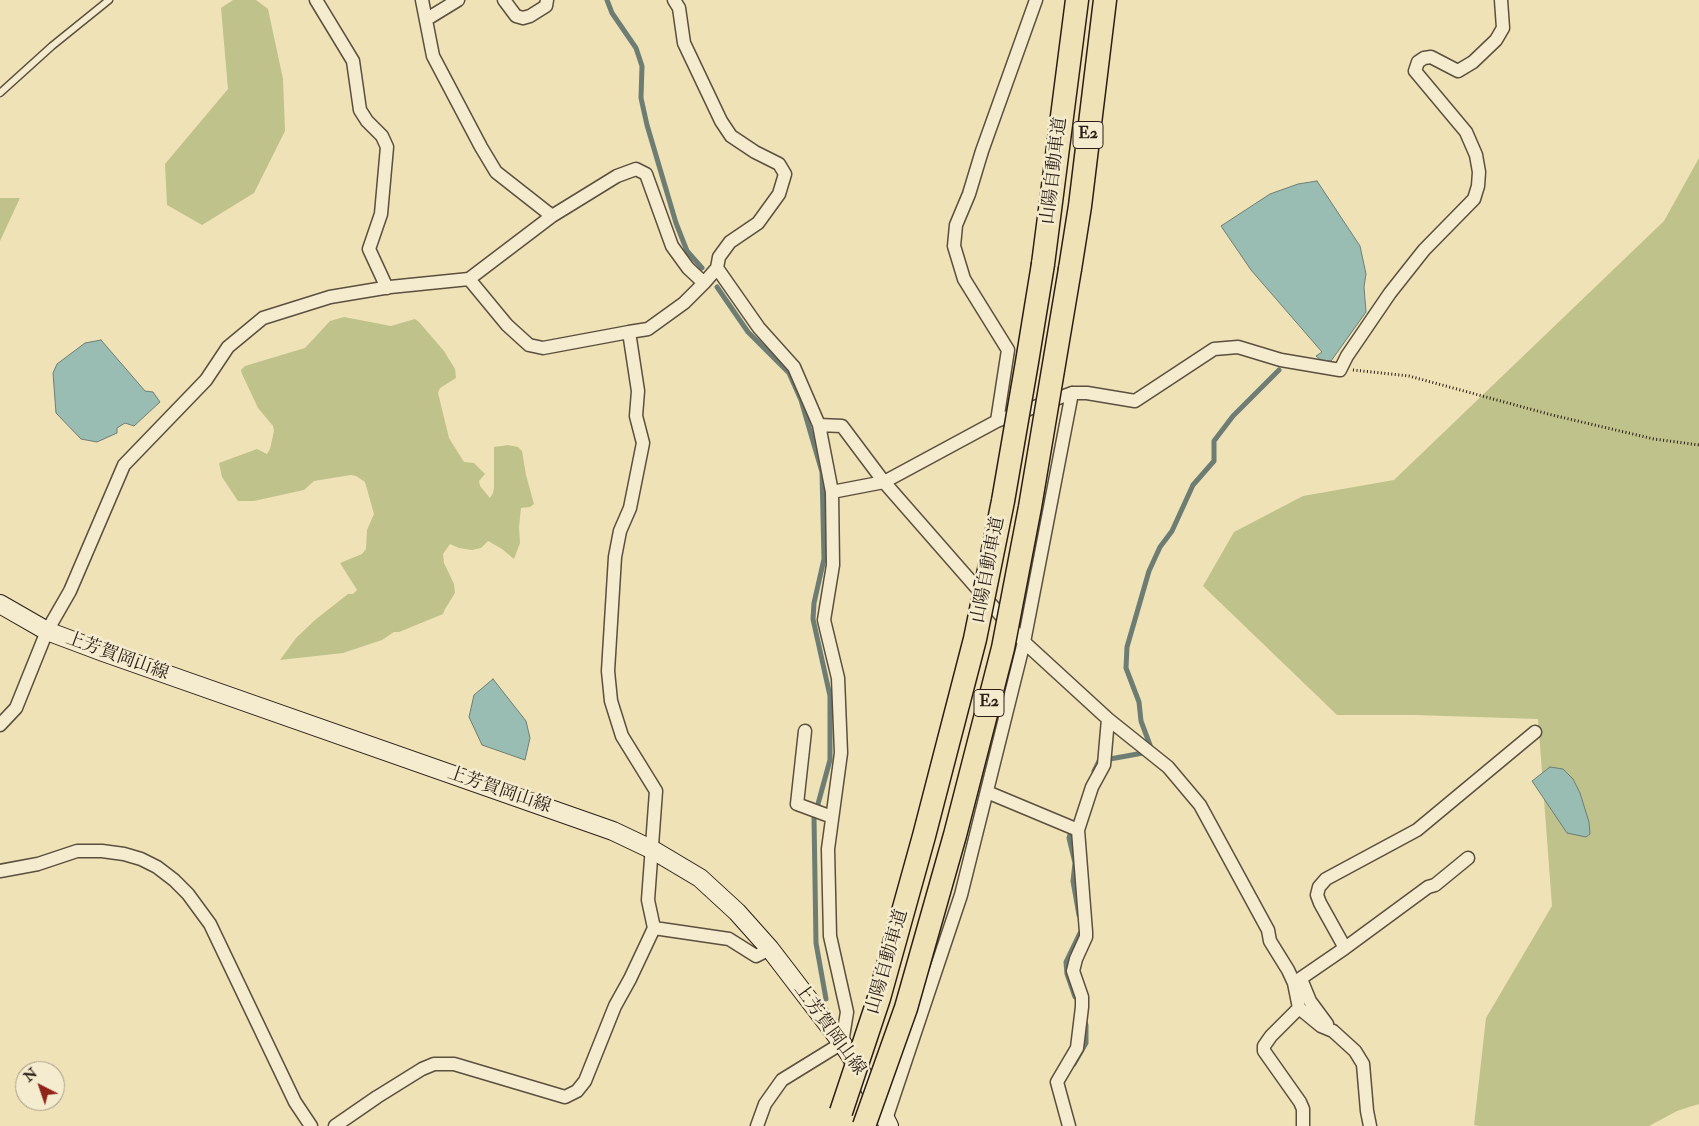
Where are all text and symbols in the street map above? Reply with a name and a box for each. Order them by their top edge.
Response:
street label: 山陽自動車道 [1038,116,1072,226]
road number: E2 [1073,122,1103,148]
street label: 山陽自動車道 [968,515,1010,625]
street label: 上芳賀岡山線 [63,628,171,686]
road number: E2 [974,690,1004,716]
street label: 上芳賀岡山線 [444,763,554,819]
street label: 山陽自動車道 [863,907,913,1017]
street label: 上芳賀岡山線 [789,980,869,1080]
north arrow [15,1061,65,1111]
text: N [20,1065,41,1086]

